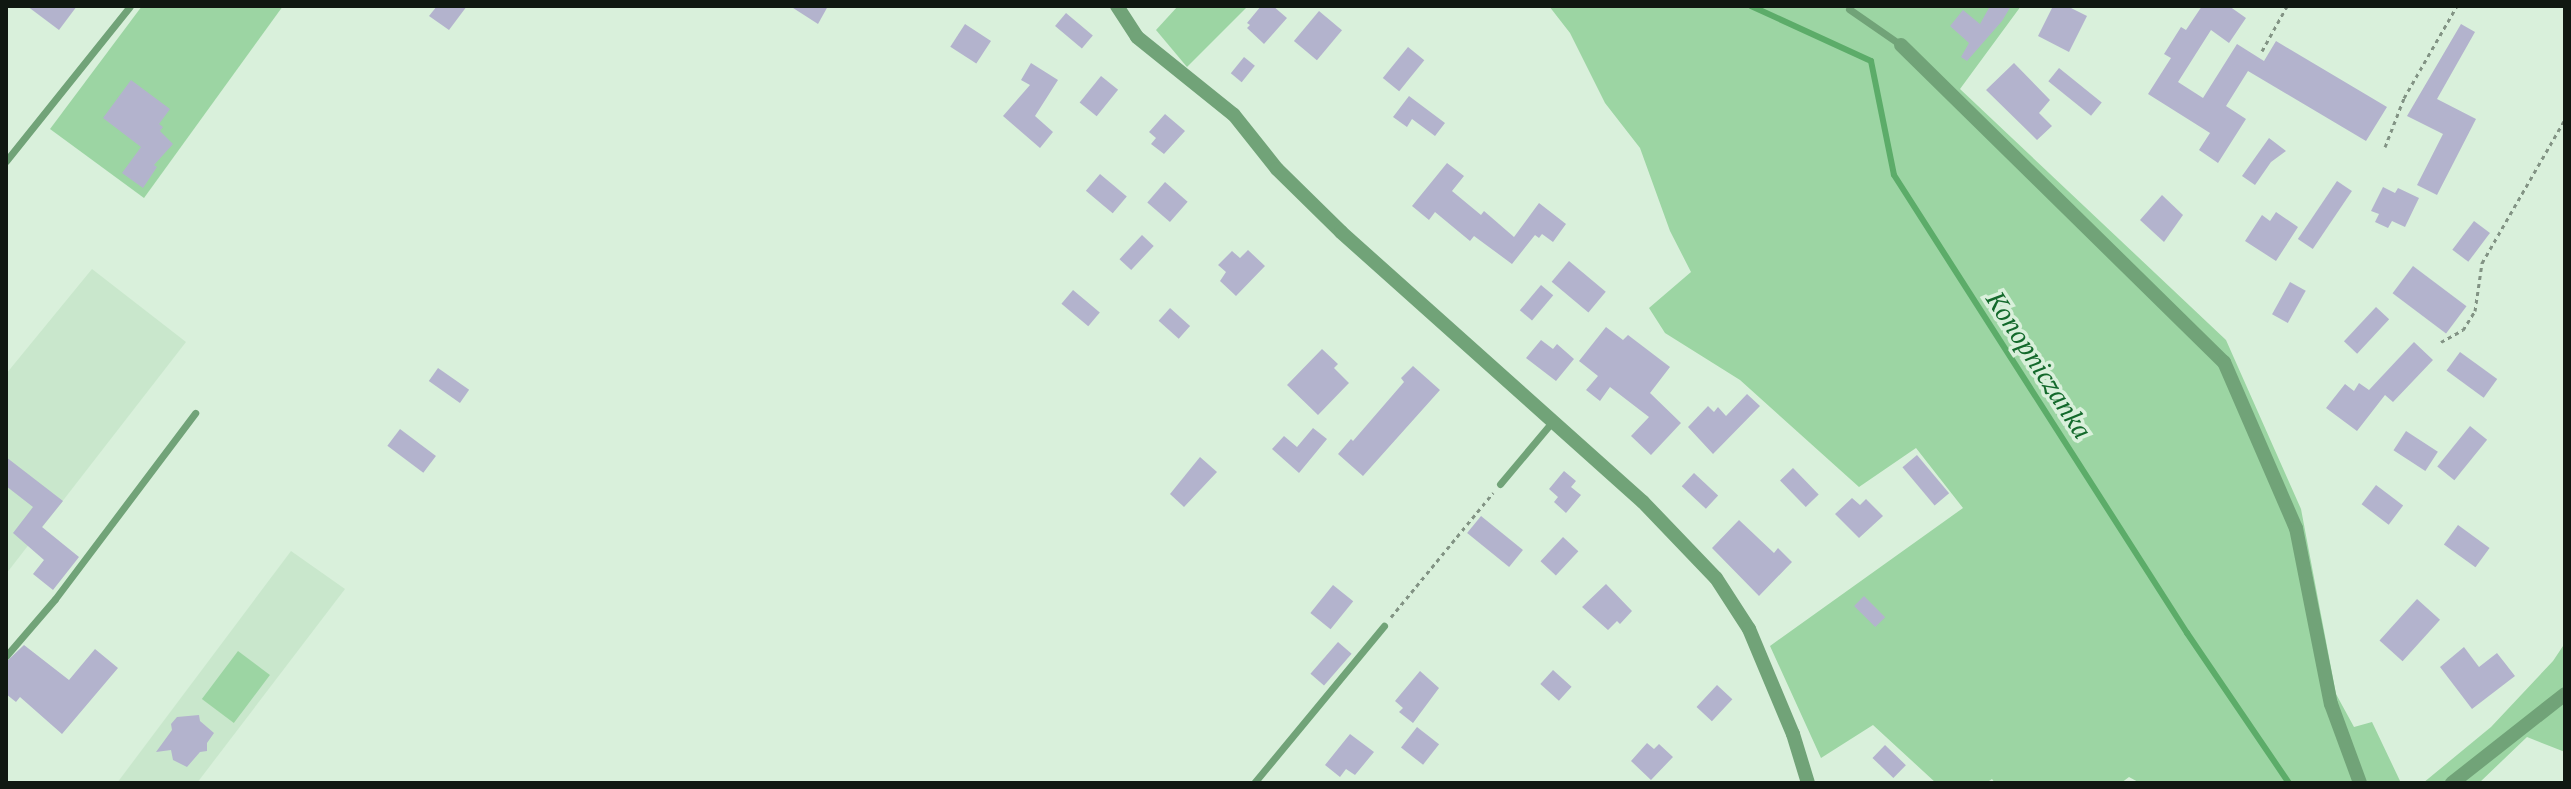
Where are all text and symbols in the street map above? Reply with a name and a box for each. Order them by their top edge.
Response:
water label: Konopniczanka [1980,286,2098,444]

